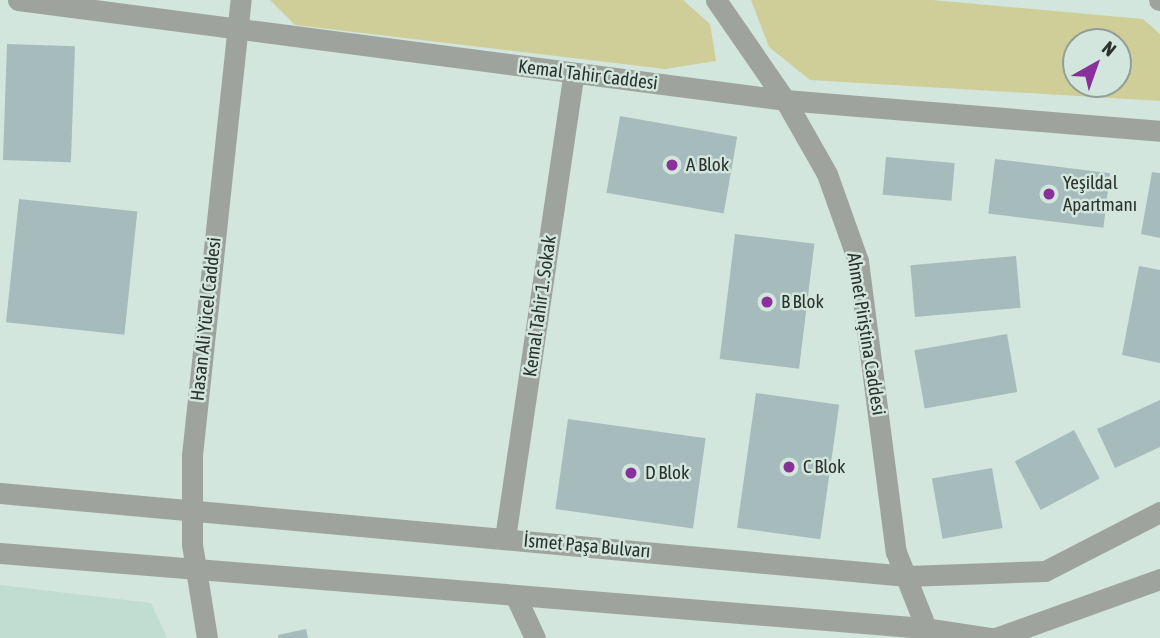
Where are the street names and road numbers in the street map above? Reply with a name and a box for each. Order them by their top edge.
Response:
street label: Kemal Tahir Caddesi [517,55,659,95]
street label: Kemal Tahir 1. Sokak [519,234,561,378]
street label: Hasan Ali Yücel Caddesi [186,236,226,402]
street label: Ahmet Piriştina Caddesi [842,251,890,417]
street label: İsmet Paşa Bulvarı [523,529,651,563]

